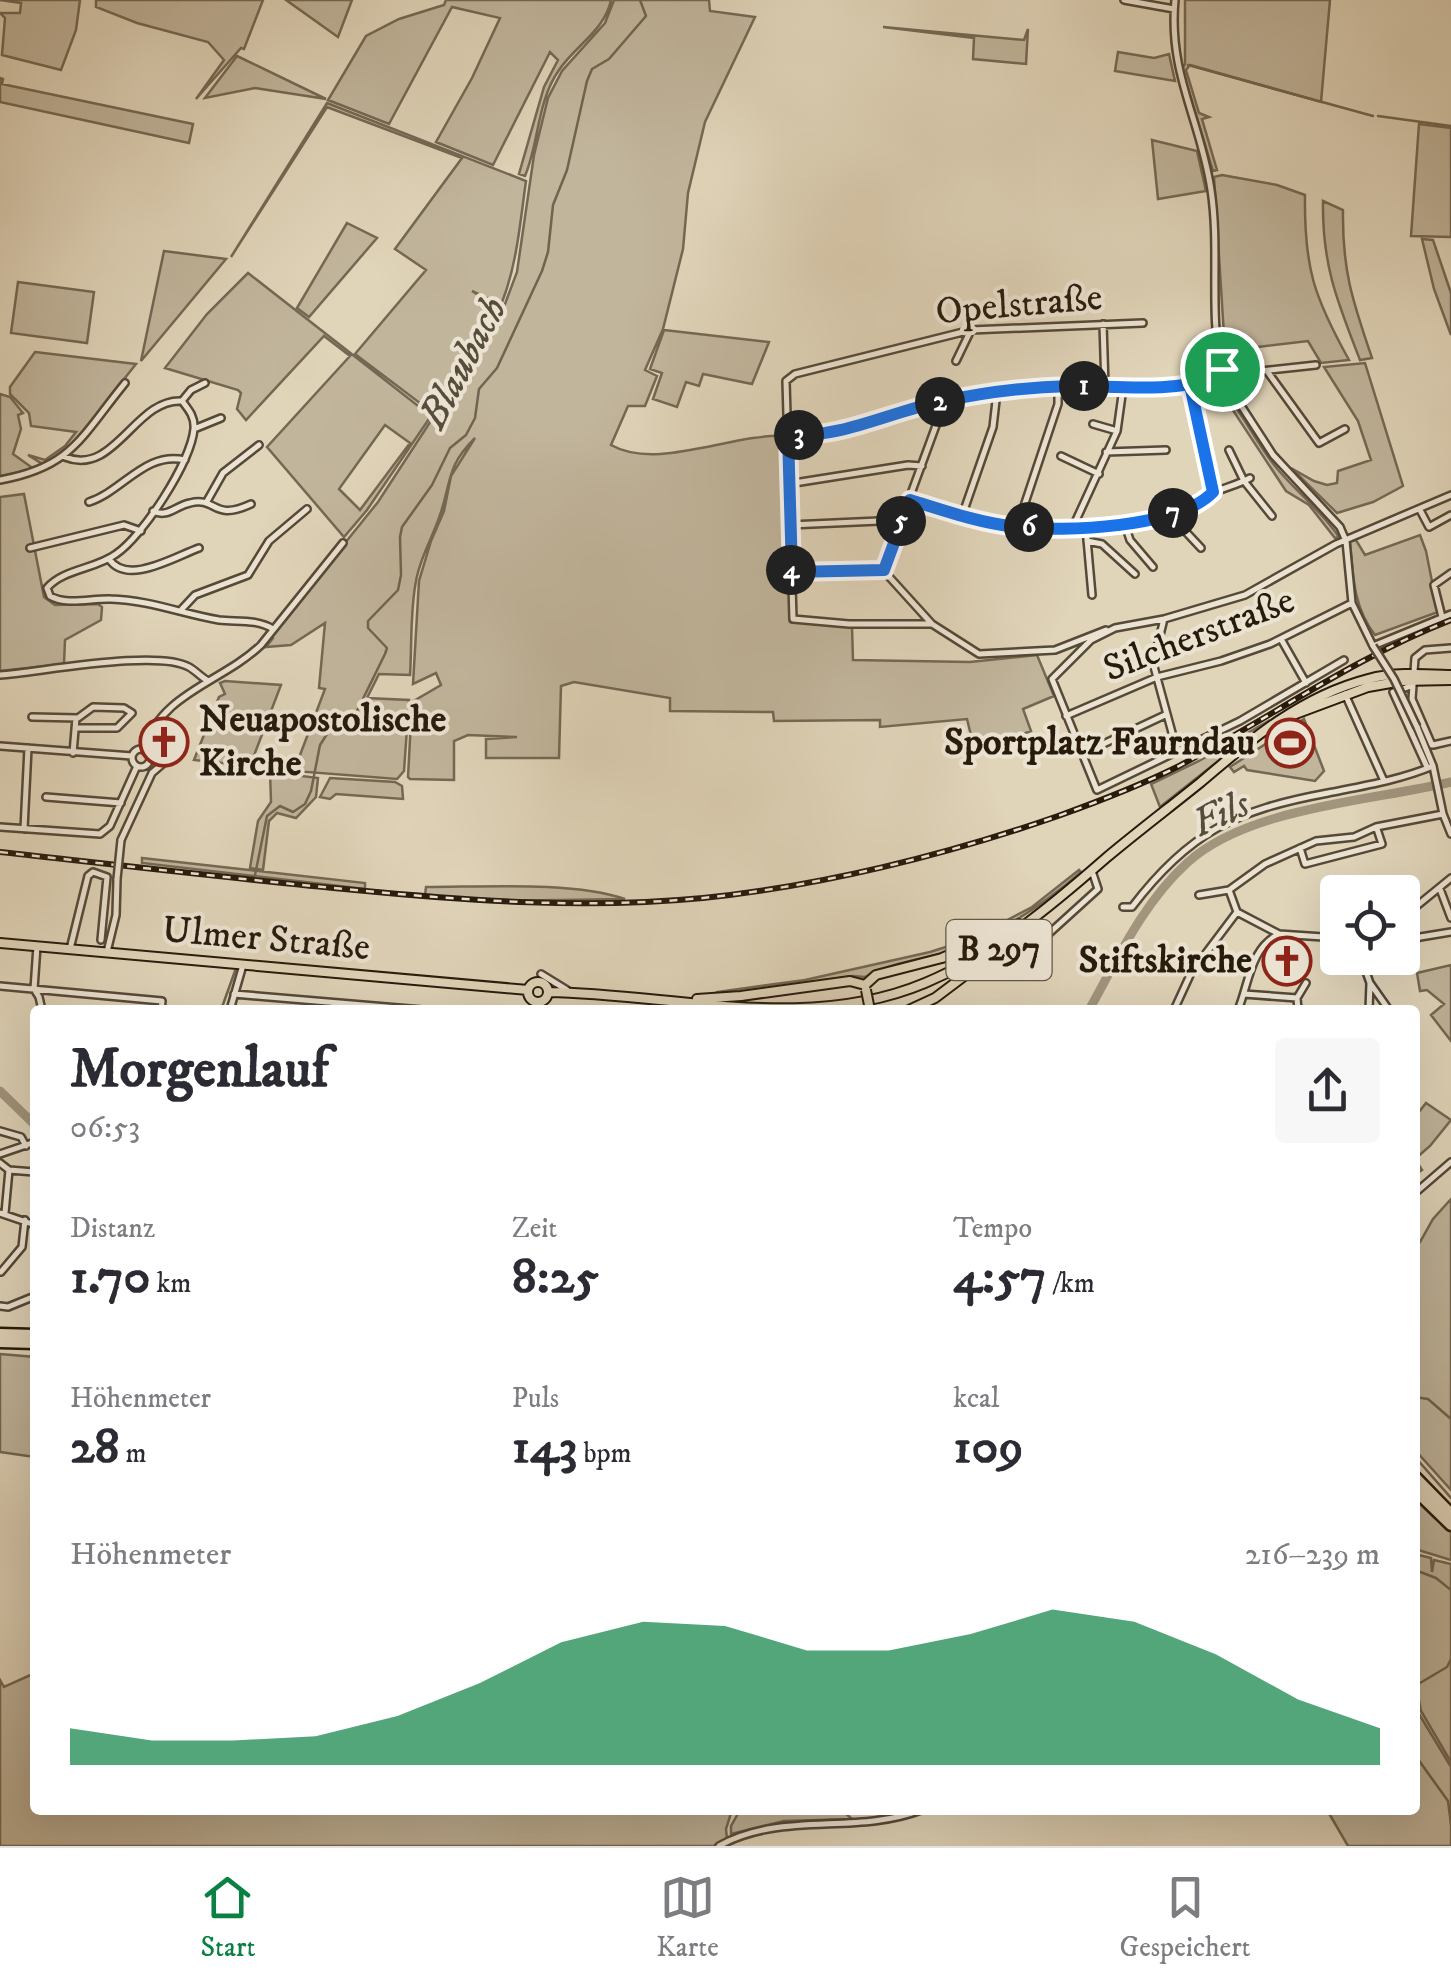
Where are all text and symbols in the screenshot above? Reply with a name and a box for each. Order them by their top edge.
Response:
street label: Opelstraße [934,274,1104,336]
water label: Blaubach [408,289,519,439]
pin [1180,327,1265,412]
icon: arrive [1195,342,1250,397]
pin: 1 [1059,361,1109,411]
text: 1 [1079,368,1089,403]
pin: 2 [915,377,965,427]
text: 2 [933,384,947,419]
pin: 3 [774,410,824,460]
text: 3 [794,417,804,452]
pin: 7 [1148,488,1198,538]
text: 7 [1166,495,1180,530]
pin: 5 [876,496,926,546]
pin: 6 [1004,502,1054,552]
text: 5 [894,503,908,538]
text: 6 [1022,509,1036,544]
pin: 4 [766,545,816,595]
text: 4 [783,552,799,587]
street label: Silcherstraße [1097,577,1301,693]
place label: Neuapostolische Kirche [199,696,447,788]
church icon: Neuapostolische Kirche [138,716,190,768]
sports icon: Sportplatz Faurndau [1264,717,1316,769]
place label: Sportplatz Faurndau [944,719,1255,767]
water label: Fils [1184,780,1259,850]
map controls [1320,875,1420,975]
button: locate [1320,875,1420,975]
street label: Ulmer Straße [160,906,372,972]
road number: B 297 [946,920,1052,980]
church icon: Stiftskirche [1261,935,1313,987]
place label: Stiftskirche [1079,937,1252,985]
text: Morgenlauf [70,1036,329,1105]
button: share [1275,1038,1380,1143]
text: 06:53 [70,1108,140,1148]
text: Distanz [70,1211,155,1246]
text: Zeit [512,1211,557,1246]
text: Tempo [953,1211,1032,1246]
text: 1.70 [70,1246,150,1309]
text: 8:25 [512,1246,599,1309]
text: 4:57 [953,1246,1046,1309]
text: km [150,1266,191,1301]
text: /km [1046,1266,1095,1301]
text: Höhenmeter [70,1381,211,1416]
text: Puls [512,1381,559,1416]
text: kcal [953,1381,999,1416]
text: 28 [70,1416,120,1479]
text: 143 [512,1416,577,1479]
text: 109 [953,1416,1023,1479]
text: m [120,1436,147,1471]
text: bpm [577,1436,632,1471]
text: Höhenmeter [70,1535,231,1575]
text: 216–239 m [1245,1535,1380,1575]
tab: Start [200,1870,255,1965]
tab: Karte [656,1870,719,1965]
tab: Gespeichert [1120,1870,1251,1965]

